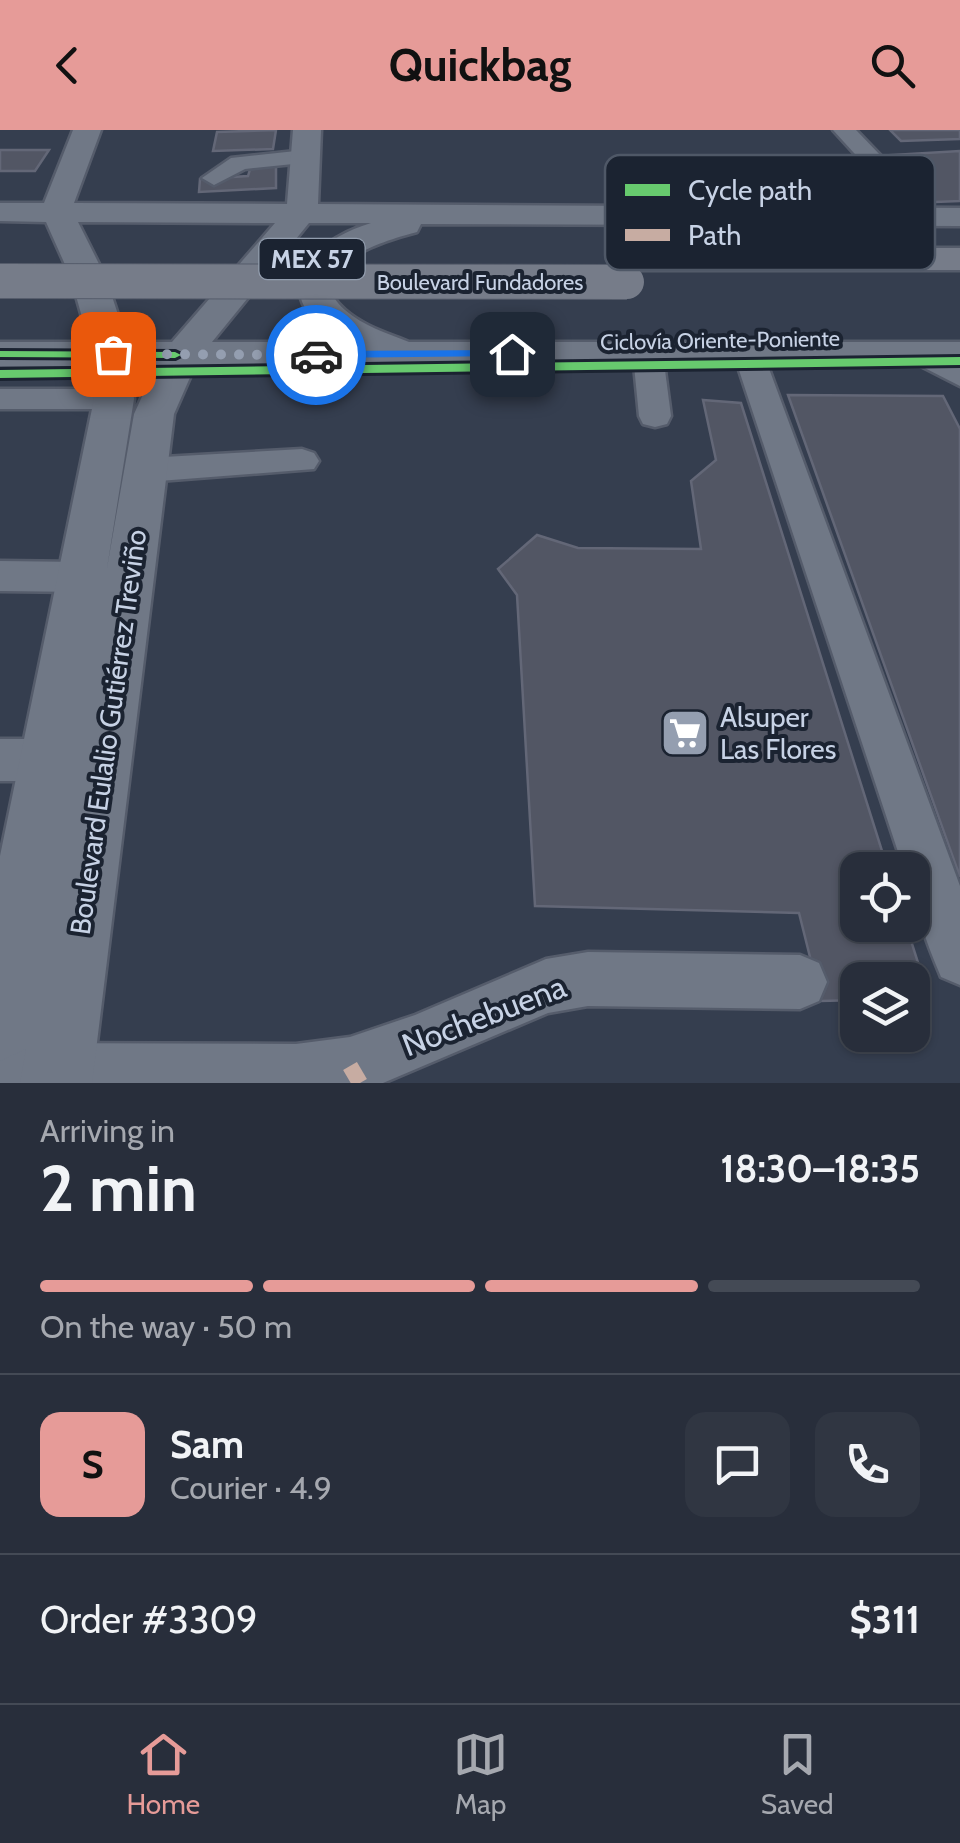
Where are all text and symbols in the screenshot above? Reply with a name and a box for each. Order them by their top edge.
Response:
icon: back [40,38,95,93]
text: Quickbag [389,38,571,92]
icon: search [865,38,920,93]
legend [605,155,935,270]
text: Cycle path [688,173,812,207]
text: Path [688,218,741,252]
road number: MEX 57 [260,239,364,279]
street label: Boulevard Fundadores [377,269,583,296]
courier [266,305,366,405]
pin [71,312,156,397]
pin [470,312,555,397]
street label: Ciclovía Oriente-Poniente [600,325,840,356]
icon: bag [86,327,141,382]
icon: home [485,327,540,382]
icon: car [289,328,344,383]
street label: Boulevard Eulalio Gutiérrez Treviño [63,527,153,937]
place label: Alsuper Las Flores [720,700,836,766]
supermarket icon: Alsuper Las Flores [659,707,711,759]
map controls [840,852,930,1052]
button: locate [840,852,930,942]
button: layers [840,962,930,1052]
street label: Nochebuena [396,966,572,1065]
text: Arriving in [40,1111,175,1150]
text: 18:30–18:35 [720,1145,920,1192]
text: 2 min [40,1148,197,1227]
text: On the way · 50 m [40,1307,292,1346]
button: chat [685,1412,790,1517]
button: phone [815,1412,920,1517]
text: Sam [170,1421,244,1468]
text: S [81,1441,104,1488]
text: Courier · 4.9 [170,1468,332,1507]
text: Order #3309 [40,1596,258,1643]
text: $311 [849,1596,920,1643]
tab: Home [126,1727,200,1821]
tab: Map [453,1727,508,1821]
tab: Saved [761,1727,834,1821]

